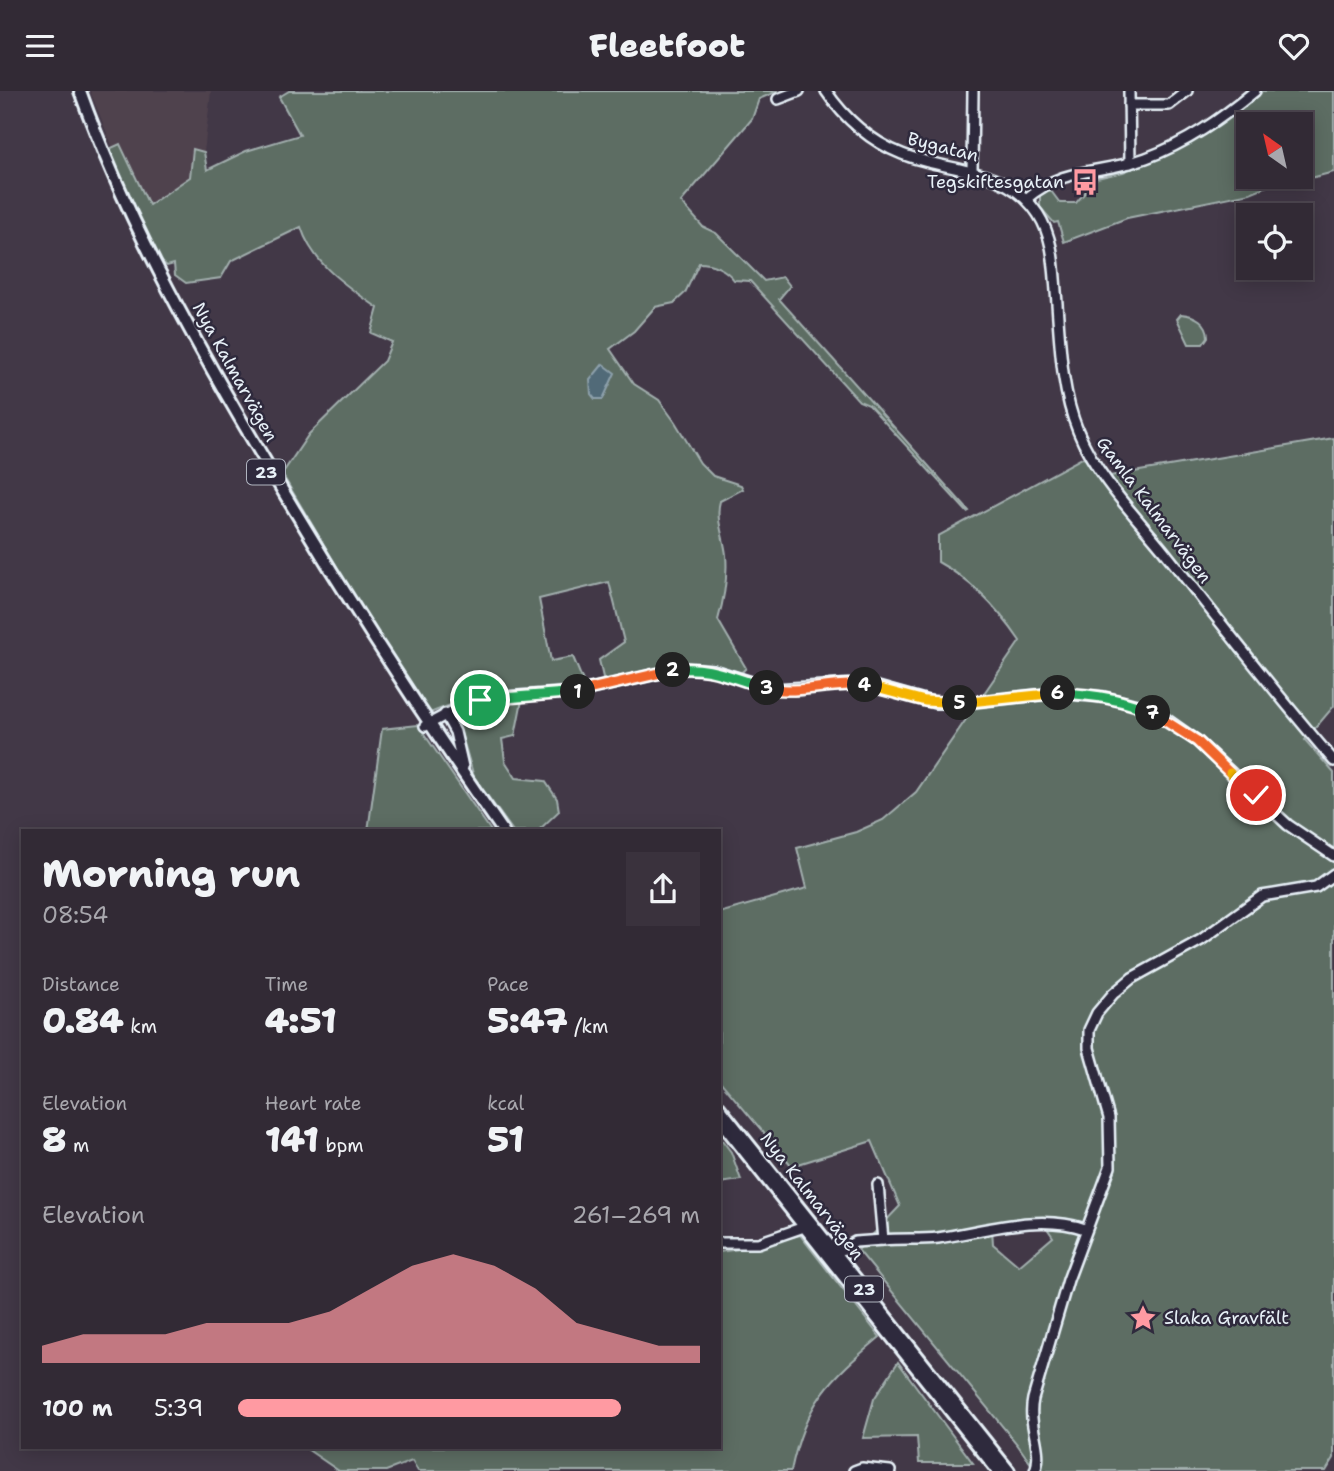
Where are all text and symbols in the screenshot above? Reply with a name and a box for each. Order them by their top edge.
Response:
text: Fleetfoot [589,24,745,67]
icon: menu [21,27,59,65]
icon: heart [1275,27,1313,65]
north arrow [1236,112,1312,189]
map controls [1236,112,1313,280]
street label: Bygatan [905,127,981,167]
bus stop icon: Tegskiftesgatan [1070,167,1100,197]
place label: Tegskiftesgatan [927,170,1064,194]
button: locate [1236,203,1313,280]
street label: Nya Kalmarvägen [187,298,283,446]
street label: Gamla Kalmarvägen [1091,432,1217,588]
road number: 23 [247,459,285,485]
pin: 2 [656,653,690,687]
text: 2 [666,657,679,682]
pin: 4 [848,667,882,703]
pin [450,670,510,730]
pin: 3 [750,671,784,705]
text: 4 [858,672,871,697]
pin: 1 [560,675,596,709]
text: 3 [760,675,773,700]
pin: 6 [1040,675,1076,711]
text: 1 [573,679,582,704]
text: 6 [1051,680,1064,705]
icon: arrive [461,681,499,719]
pin: 5 [942,685,978,721]
text: 5 [954,690,965,715]
pin: 7 [1136,695,1170,731]
text: 7 [1146,700,1159,725]
pin [1226,765,1286,825]
icon: check [1237,776,1275,814]
text: Morning run [42,848,300,899]
button: share [626,852,700,926]
text: 08:54 [42,900,108,930]
text: Distance [42,972,120,997]
text: Time [265,972,308,997]
text: Pace [487,972,529,997]
text: 0.84 [42,997,124,1044]
text: 4:51 [265,997,337,1044]
text: 5:47 [487,997,568,1044]
text: km [124,1014,157,1039]
text: /km [568,1014,608,1039]
text: Elevation [42,1091,127,1116]
text: Heart rate [265,1091,361,1116]
text: kcal [487,1091,524,1116]
text: 8 [42,1116,67,1163]
text: 141 [265,1116,319,1163]
text: 51 [487,1116,524,1163]
street label: Nya Kalmarvägen [755,1127,869,1265]
text: m [67,1133,89,1158]
text: bpm [319,1133,364,1158]
text: Elevation [42,1200,145,1230]
text: 261–269 m [572,1200,700,1230]
road number: 23 [845,1277,883,1301]
place icon: Slaka Gravfält [1128,1303,1158,1333]
place label: Slaka Gravfält [1164,1306,1289,1330]
text: 100 m [42,1393,113,1423]
text: 5:39 [154,1393,203,1423]

